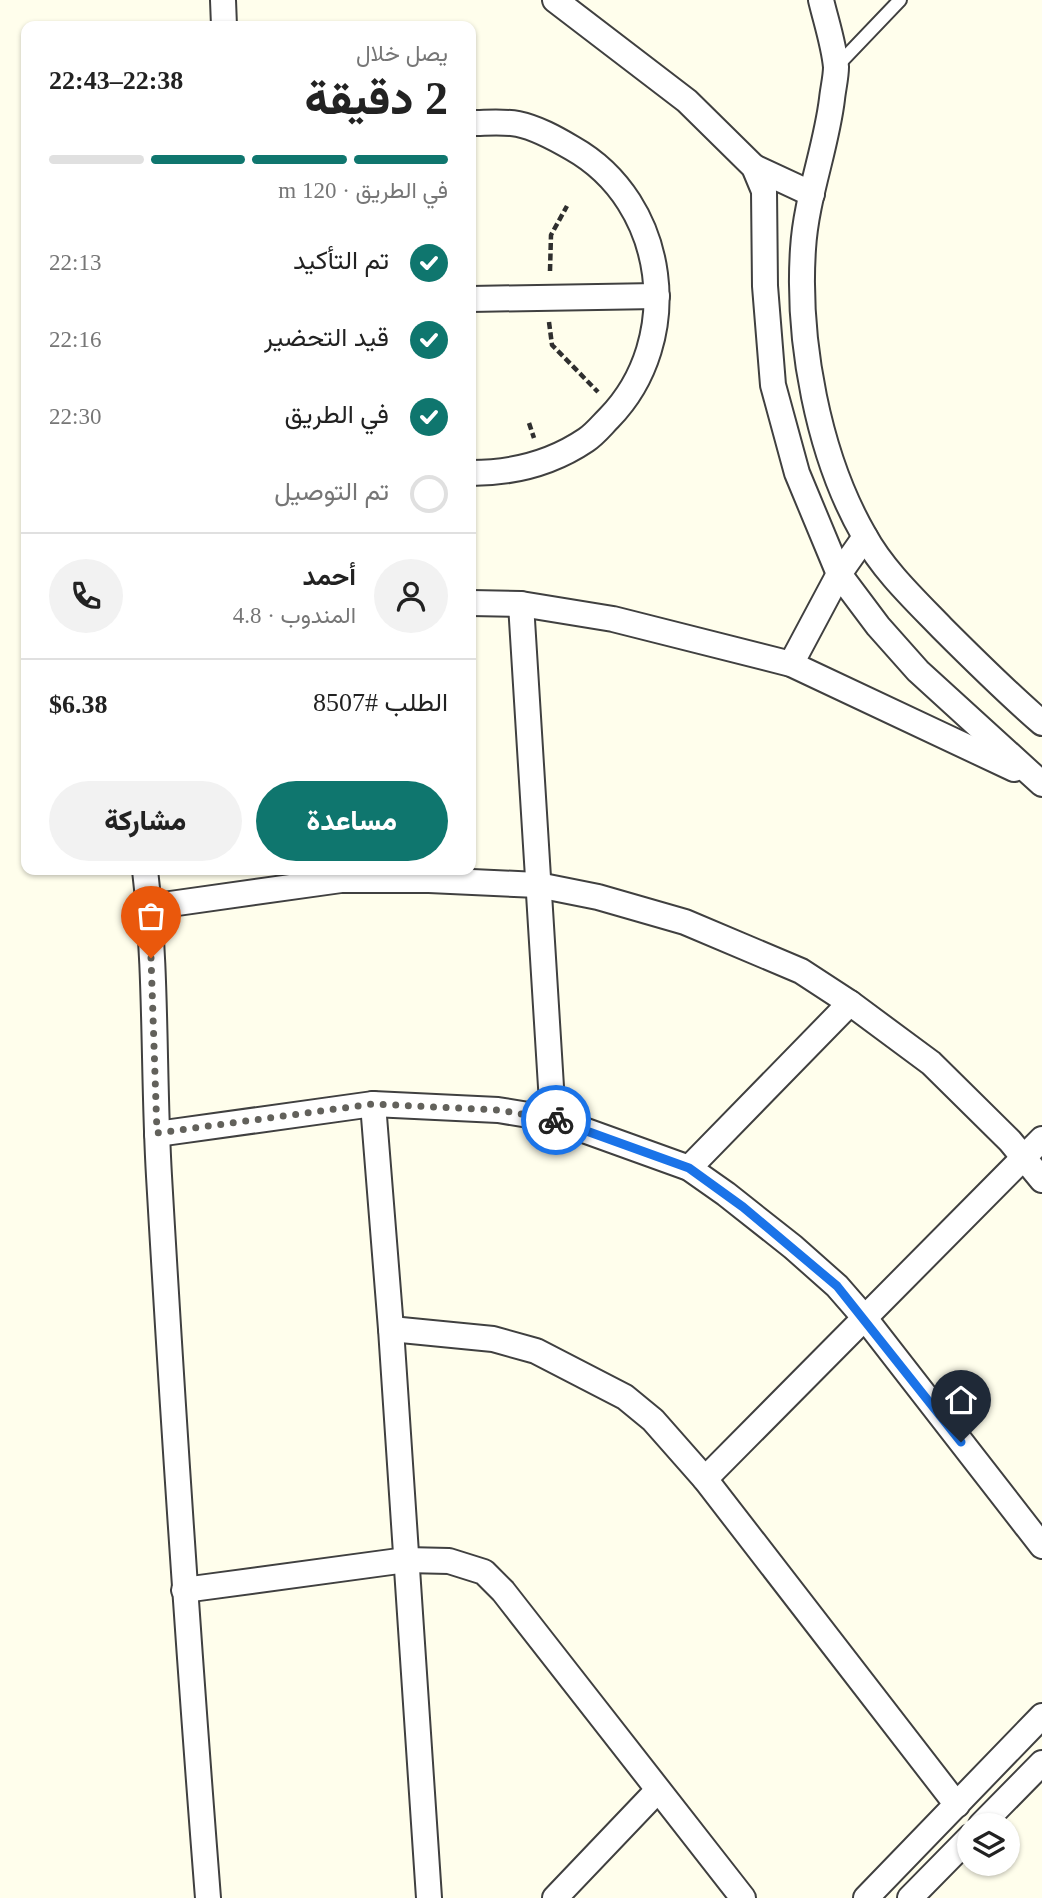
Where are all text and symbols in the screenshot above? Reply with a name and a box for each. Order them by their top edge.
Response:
text: يصل خلال [356,41,448,66]
text: 22:38–22:43 [49,66,183,95]
text: 2 دقيقة [305,73,448,124]
text: في الطريق · 120 m [278,178,448,203]
icon: check [410,244,448,282]
text: تم التأكيد [293,246,389,275]
text: 22:13 [49,250,101,275]
icon: check [410,321,448,359]
text: قيد التحضير [264,323,389,352]
text: 22:16 [49,327,101,352]
icon: check [410,398,448,436]
text: في الطريق [284,400,389,429]
text: 22:30 [49,404,101,429]
text: تم التوصيل [274,477,389,506]
button: phone [49,559,123,633]
button: person [374,559,448,633]
text: أحمد [303,562,356,591]
text: المندوب · 4.8 [233,603,356,628]
text: الطلب #8507 [313,688,448,717]
text: $6.38 [49,690,108,719]
button: مشاركة [49,781,242,861]
button: مساعدة [256,781,448,861]
pin [121,886,181,958]
icon: bag [132,897,170,935]
courier [521,1085,591,1155]
icon: bike [537,1101,575,1139]
pin [931,1370,991,1442]
icon: home [942,1381,980,1419]
map controls [957,1813,1020,1876]
button: layers [957,1813,1020,1876]

